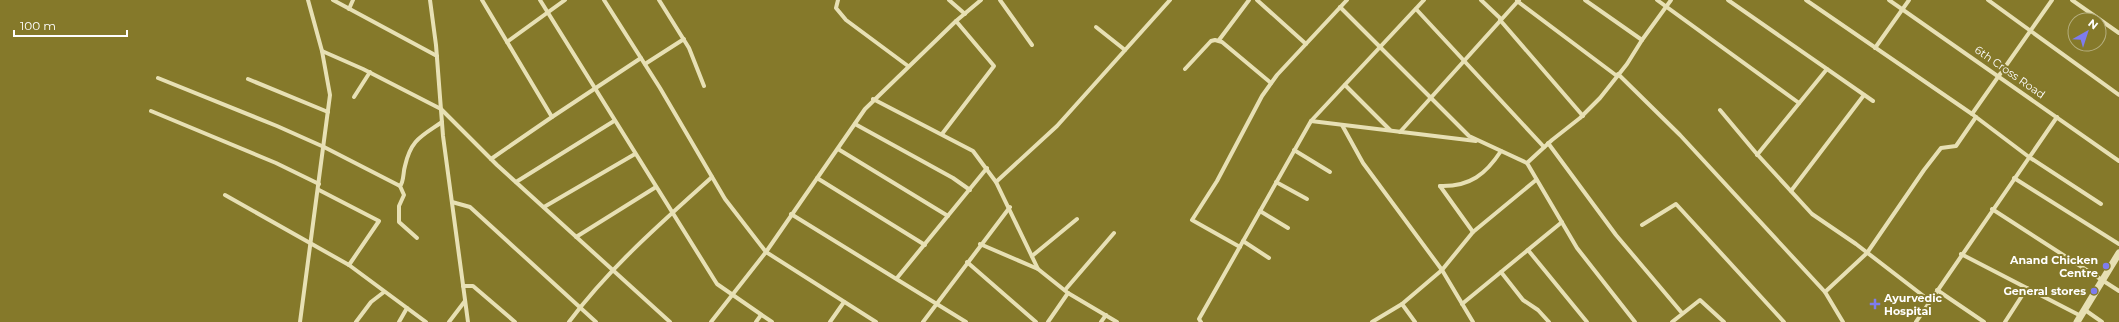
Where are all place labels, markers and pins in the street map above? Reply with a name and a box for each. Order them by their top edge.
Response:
place label: Anand Chicken Centre [2009,253,2098,280]
marker: Anand Chicken Centre [2101,261,2111,271]
place label: General stores [2003,284,2086,298]
marker: General stores [2089,286,2099,296]
place label: Ayurvedic Hospital [1883,291,1942,318]
marker: Ayurvedic Hospital [1869,298,1881,310]

